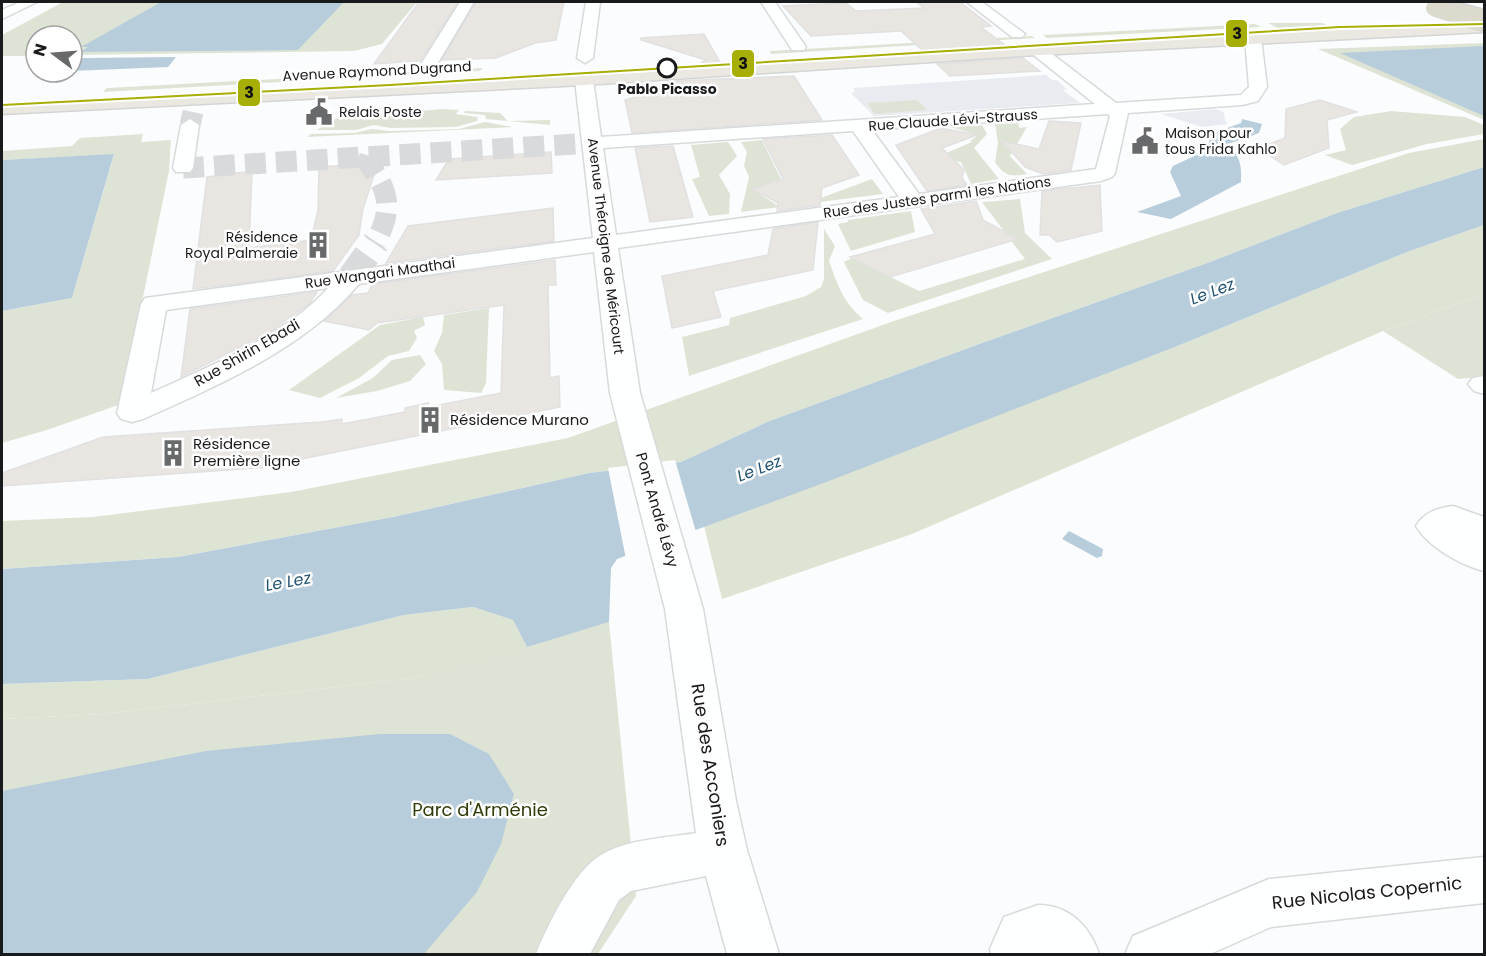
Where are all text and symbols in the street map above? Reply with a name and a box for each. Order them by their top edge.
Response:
line badge: 3 [1225,19,1248,48]
text: 3 [1232,22,1242,45]
north arrow [24,24,84,84]
text: N [27,41,53,59]
line badge: 3 [731,49,755,78]
text: 3 [738,52,748,75]
street label: Avenue Raymond Dugrand [282,56,472,86]
marker: Pablo Picasso [657,58,677,78]
line badge: 3 [237,78,261,107]
place label: Pablo Picasso [617,79,717,99]
text: 3 [244,81,254,104]
public building icon: Relais Poste [304,97,334,127]
place label: Relais Poste [339,102,422,122]
street label: Rue Claude Lévi-Strauss [868,104,1038,136]
place label: Maison pour tous Frida Kahlo [1165,123,1277,159]
public building icon: Maison pour tous Frida Kahlo [1130,126,1160,156]
street label: Avenue Théroigne de Méricourt [583,137,629,355]
street label: Rue des Justes parmi les Nations [822,171,1052,223]
place label: Résidence Royal Palmeraie [185,227,298,263]
building icon: Résidence Royal Palmeraie [303,230,333,260]
street label: Rue Wangari Maathai [304,253,456,293]
water label: Le Lez [1187,272,1238,310]
street label: Rue Shirin Ebadi [190,314,303,391]
building icon: Résidence Murano [415,405,445,435]
place label: Résidence Murano [450,409,589,430]
place label: Résidence Première ligne [193,433,300,471]
building icon: Résidence Première ligne [158,438,188,468]
water label: Le Lez [734,449,785,487]
street label: Pont André Lévy [631,450,684,570]
water label: Le Lez [264,566,313,597]
street label: Rue des Acconiers [685,682,736,848]
park label: Parc d'Arménie [412,797,548,822]
street label: Rue Nicolas Copernic [1271,870,1463,915]

